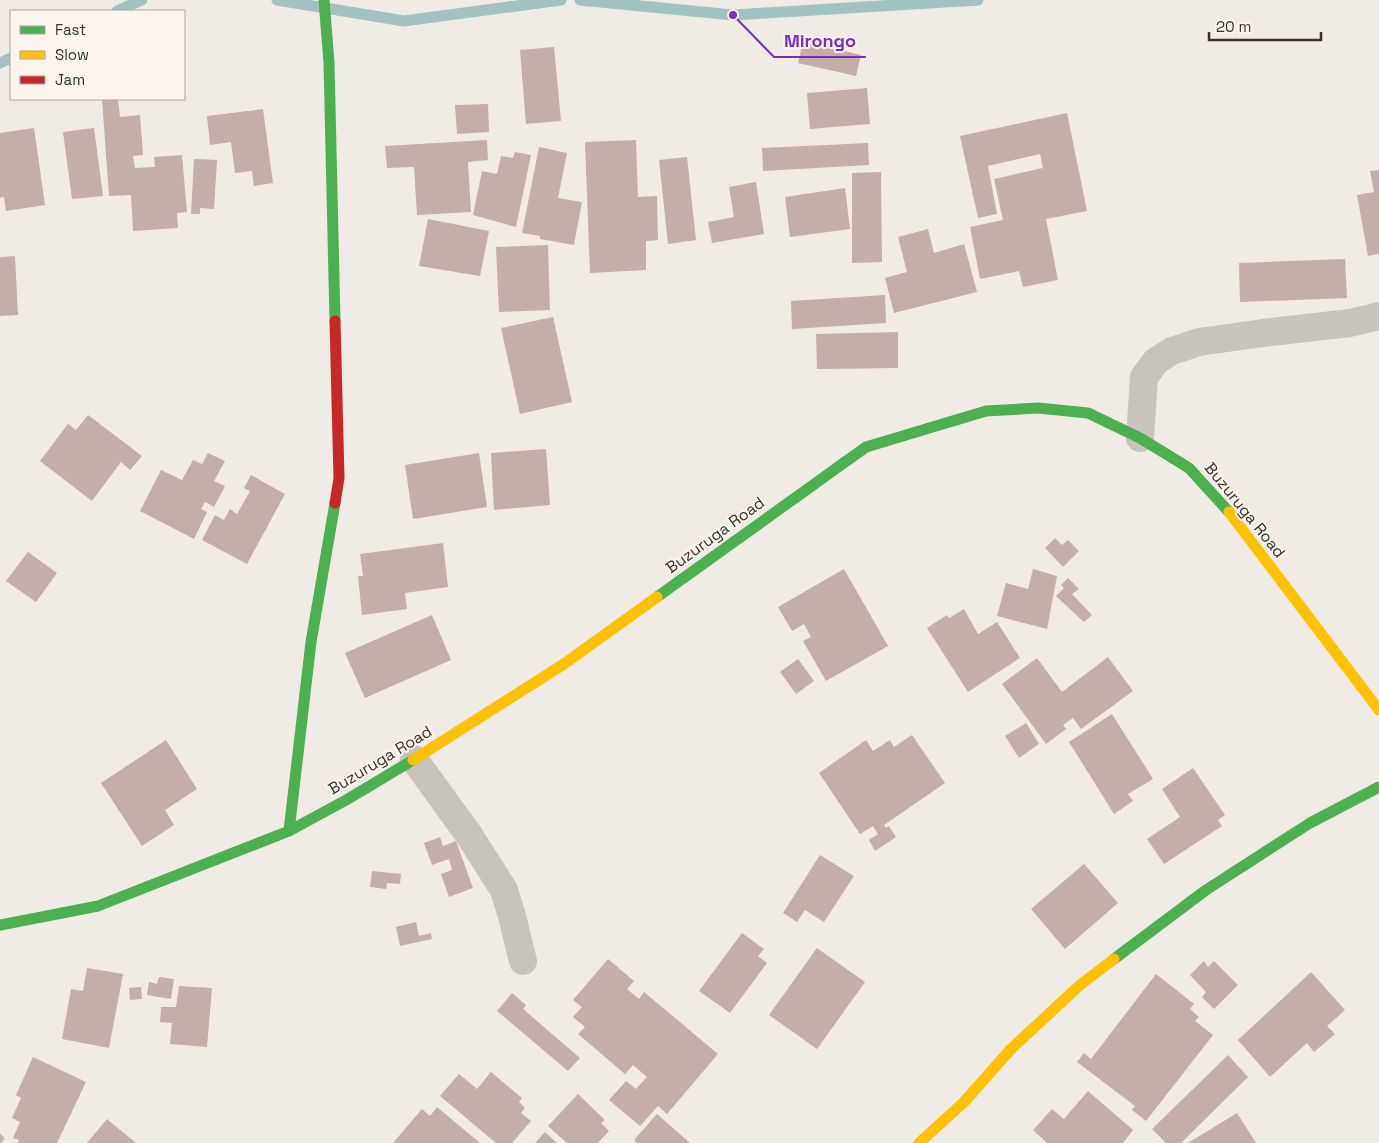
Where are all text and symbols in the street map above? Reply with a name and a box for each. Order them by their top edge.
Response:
legend [10,10,185,100]
scale bar [1209,10,1322,42]
text: 20 m [1216,17,1251,36]
text: Fast [55,20,86,39]
callout: Mirongo [774,24,866,57]
text: Mirongo [784,29,856,52]
text: Slow [55,45,89,64]
text: Jam [55,70,85,89]
street label: Buzuruga Road [1200,458,1290,562]
street label: Buzuruga Road [661,492,769,578]
street label: Buzuruga Road [324,721,436,799]

